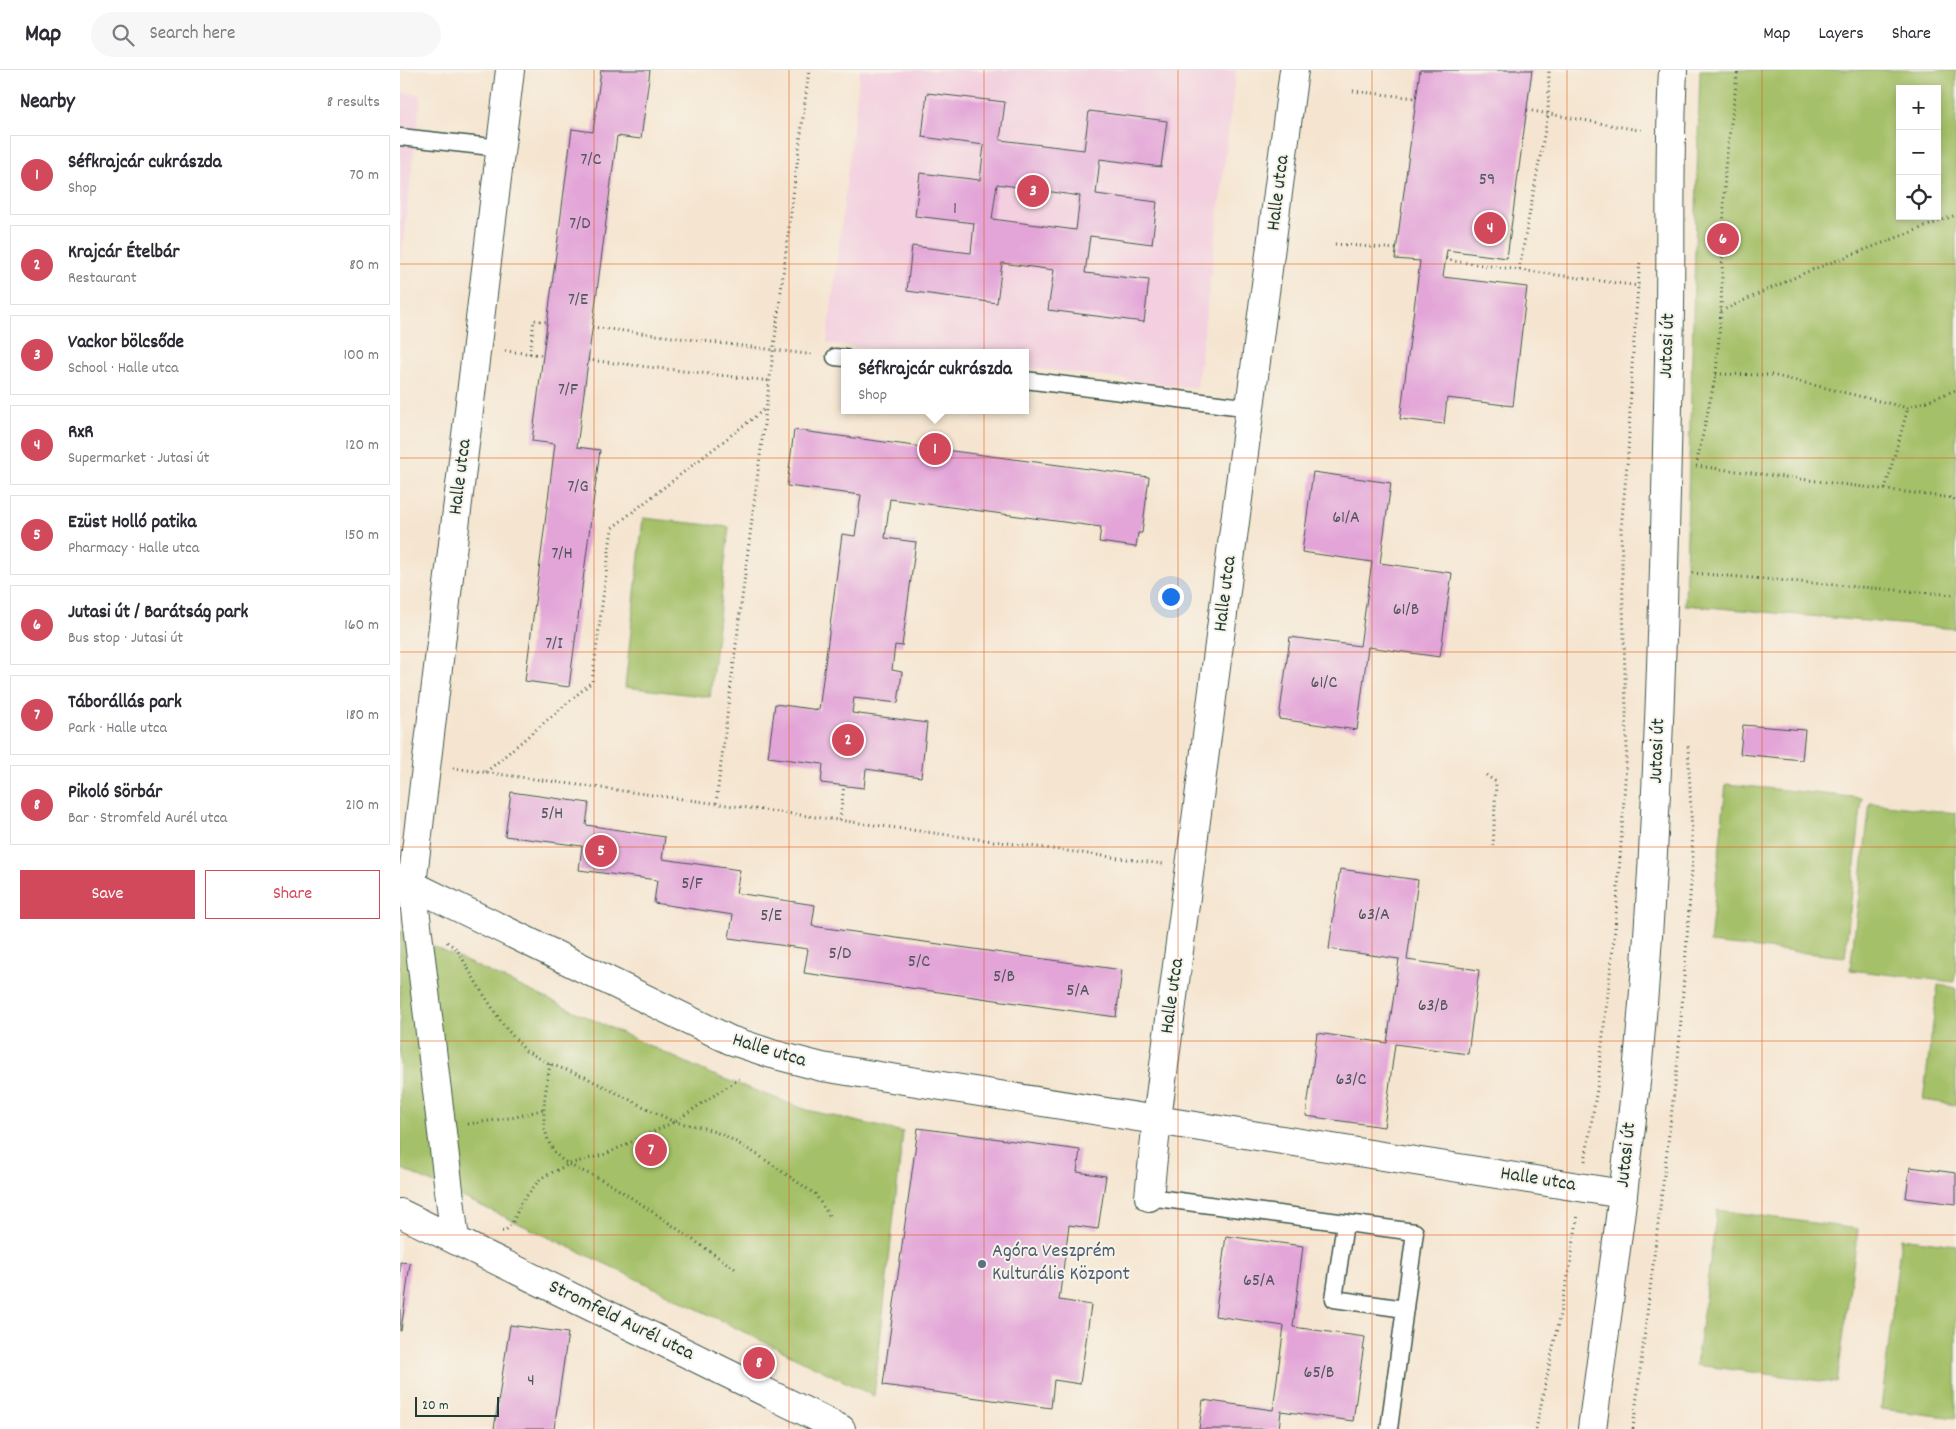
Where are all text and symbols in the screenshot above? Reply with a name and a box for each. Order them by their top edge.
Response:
search box [91,12,441,57]
text: Map [25,18,61,52]
icon: search [109,21,137,49]
text: Search here [149,21,235,48]
text: Map [1763,22,1790,47]
text: Layers [1818,22,1864,47]
text: Share [1892,22,1931,47]
map controls [1896,85,1941,220]
button: + [1896,85,1941,130]
text: Nearby [20,88,75,118]
text: 8 results [327,91,380,114]
button: − [1896,130,1941,175]
house number: 7/C [581,148,602,173]
text: Séfkrajcár cukrászda [68,150,222,177]
street label: Halle utca [1260,153,1298,232]
text: 1 [35,164,39,187]
text: 70 m [349,164,379,187]
house number: 59 [1479,168,1495,193]
pin: 3 [1017,172,1049,210]
button: locate [1896,175,1941,220]
text: Shop [68,177,97,200]
house number: 1 [953,197,957,222]
pin: 4 [1474,209,1506,247]
house number: 7/D [569,212,591,237]
pin: 6 [1707,220,1739,258]
text: Krajcár Ételbár [68,240,180,267]
text: 2 [34,254,41,277]
text: 80 m [349,254,379,277]
text: Restaurant [68,267,137,290]
house number: 7/E [568,288,588,313]
street label: Jutasi út [1653,313,1683,379]
text: Vackor bölcsőde [68,330,184,357]
text: 3 [33,344,41,367]
text: 100 m [343,344,379,367]
popup [841,349,1029,414]
text: School · Halle utca [68,357,179,380]
text: Séfkrajcár cukrászda [858,357,1012,384]
house number: 7/F [558,378,578,403]
text: Shop [858,384,887,407]
text: RxR [68,420,94,447]
pin: 1 [919,430,951,468]
text: 4 [34,434,40,457]
text: 120 m [345,434,379,457]
street label: Halle utca [442,437,480,516]
text: Supermarket · Jutasi út [68,447,210,470]
house number: 7/G [567,475,589,500]
house number: 61/A [1332,506,1360,531]
text: Ezüst Holló patika [68,510,196,537]
text: 5 [33,524,41,547]
text: 150 m [345,524,379,547]
text: Pharmacy · Halle utca [68,537,199,560]
house number: 7/H [551,542,573,567]
street label: Halle utca [1207,554,1245,633]
your location [1158,584,1184,610]
house number: 61/B [1393,598,1419,623]
text: Jutasi út / Barátság park [68,600,248,627]
text: 6 [33,614,41,637]
text: 160 m [344,614,379,637]
text: Bus stop · Jutasi út [68,627,183,650]
house number: 7/I [545,632,563,657]
house number: 61/C [1311,671,1337,696]
text: Táborállás park [68,690,182,717]
text: 7 [34,704,40,727]
text: 180 m [346,704,379,727]
text: Park · Halle utca [68,717,167,740]
street label: Jutasi út [1643,718,1673,784]
pin: 2 [832,721,864,759]
text: Pikoló Sörbár [68,780,162,807]
text: 8 [34,794,40,817]
text: 210 m [345,794,379,817]
house number: 5/H [541,802,563,827]
text: Bar · Stromfeld Aurél utca [68,807,227,830]
pin: 5 [585,832,617,870]
button: Save [20,870,195,919]
button: Share [205,870,380,919]
house number: 5/F [681,872,703,897]
house number: 63/A [1358,903,1390,928]
house number: 5/E [760,904,782,929]
house number: 5/D [829,942,851,967]
house number: 5/C [908,950,930,975]
street label: Halle utca [1154,956,1192,1036]
house number: 5/B [993,965,1015,990]
house number: 5/A [1066,979,1090,1004]
house number: 63/B [1418,994,1448,1019]
street label: Halle utca [729,1027,810,1076]
house number: 63/C [1336,1068,1367,1093]
street label: Jutasi út [1610,1121,1644,1189]
pin: 7 [635,1131,667,1169]
street label: Halle utca [1498,1160,1578,1200]
place label: Agóra Veszprém Kulturális Központ [992,1238,1130,1289]
marker: Agóra Veszprém Kulturális Központ [976,1258,988,1270]
house number: 65/A [1243,1269,1275,1294]
street label: Stromfeld Aurél utca [543,1274,699,1369]
pin: 8 [743,1344,775,1382]
house number: 65/B [1304,1361,1334,1386]
house number: 4 [527,1369,535,1394]
scale bar [415,1394,499,1417]
text: 20 m [422,1396,449,1416]

